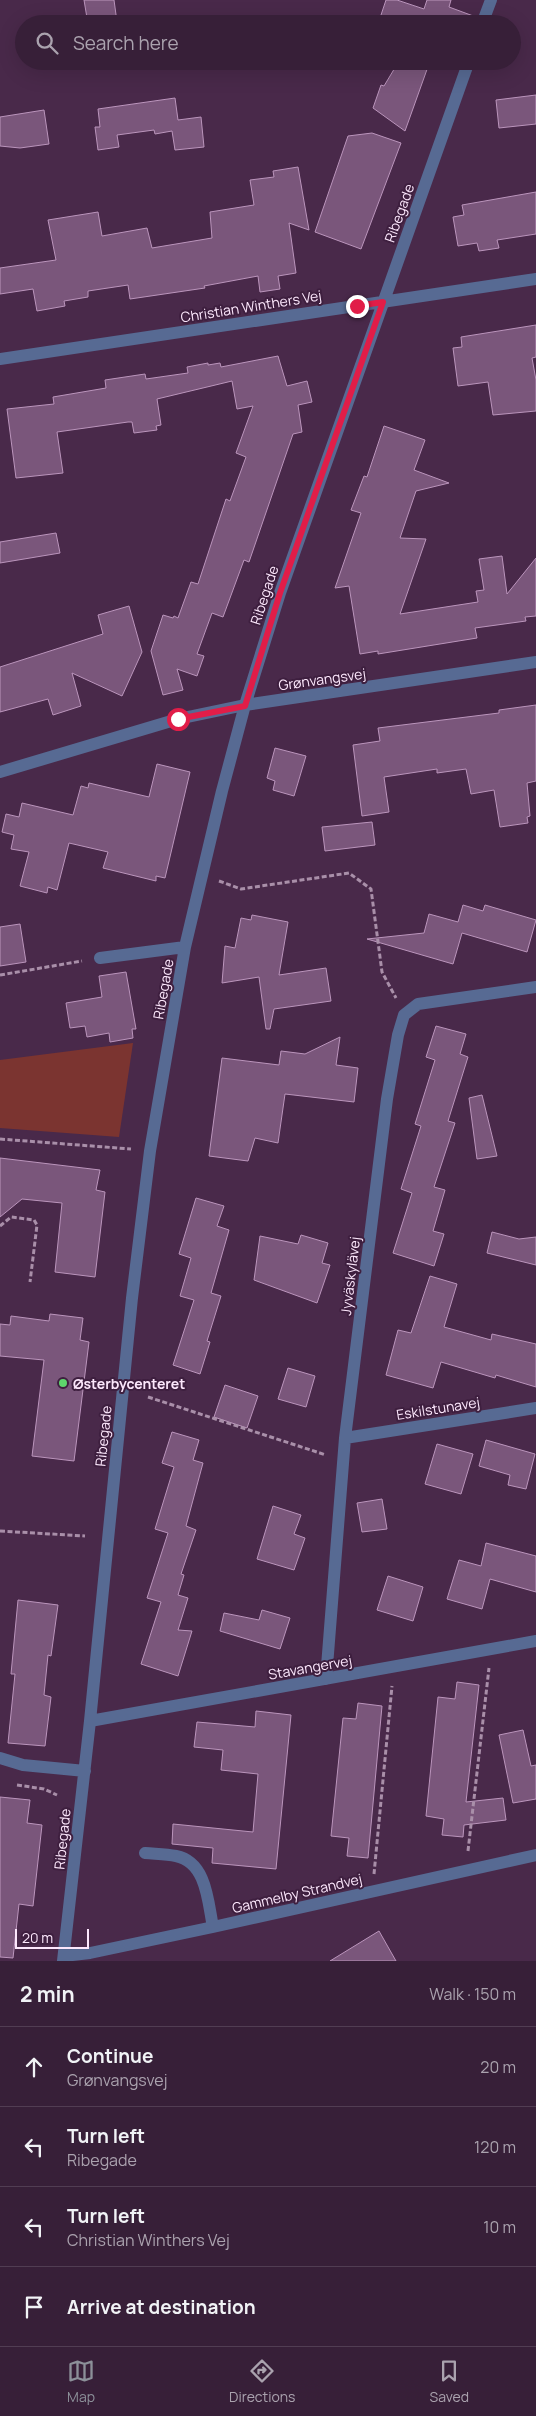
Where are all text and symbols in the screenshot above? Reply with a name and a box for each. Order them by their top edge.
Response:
search box [15,15,521,70]
icon: search [33,29,61,57]
text: Search here [73,30,179,56]
street label: Ribegade [380,181,418,245]
street label: Christian Winthers Vej [179,285,323,327]
route end [346,295,369,318]
street label: Ribegade [246,563,282,627]
street label: Grønvangsvej [277,663,367,695]
route start [167,708,190,731]
street label: Ribegade [148,957,178,1021]
street label: Jyväskylävej [336,1235,364,1317]
place label: Østerbycenteret [73,1374,185,1393]
marker: Østerbycenteret [57,1377,69,1389]
street label: Eskilstunavej [395,1392,481,1424]
street label: Ribegade [90,1405,116,1467]
street label: Stavangervej [267,1650,353,1684]
street label: Ribegade [49,1808,75,1870]
street label: Gammelby Strandvej [230,1869,364,1917]
scale bar [15,1926,89,1949]
text: 20 m [22,1928,53,1947]
text: 2 min [20,1980,75,2008]
text: Walk · 150 m [429,1983,516,2005]
text: Continue [67,2043,153,2069]
icon: ahead [20,2053,48,2081]
text: 20 m [480,2056,516,2078]
text: Grønvangsvej [67,2069,168,2091]
text: Turn left [67,2123,145,2149]
icon: left [20,2133,48,2161]
text: 120 m [474,2136,516,2158]
text: Ribegade [67,2149,137,2171]
text: Turn left [67,2203,145,2229]
icon: left [20,2213,48,2241]
text: 10 m [483,2216,516,2238]
text: Christian Winthers Vej [67,2229,230,2251]
icon: arrive [20,2293,48,2321]
text: Arrive at destination [67,2294,256,2320]
tab: Map [67,2357,95,2406]
tab: Directions [229,2357,295,2406]
tab: Saved [430,2357,469,2406]

